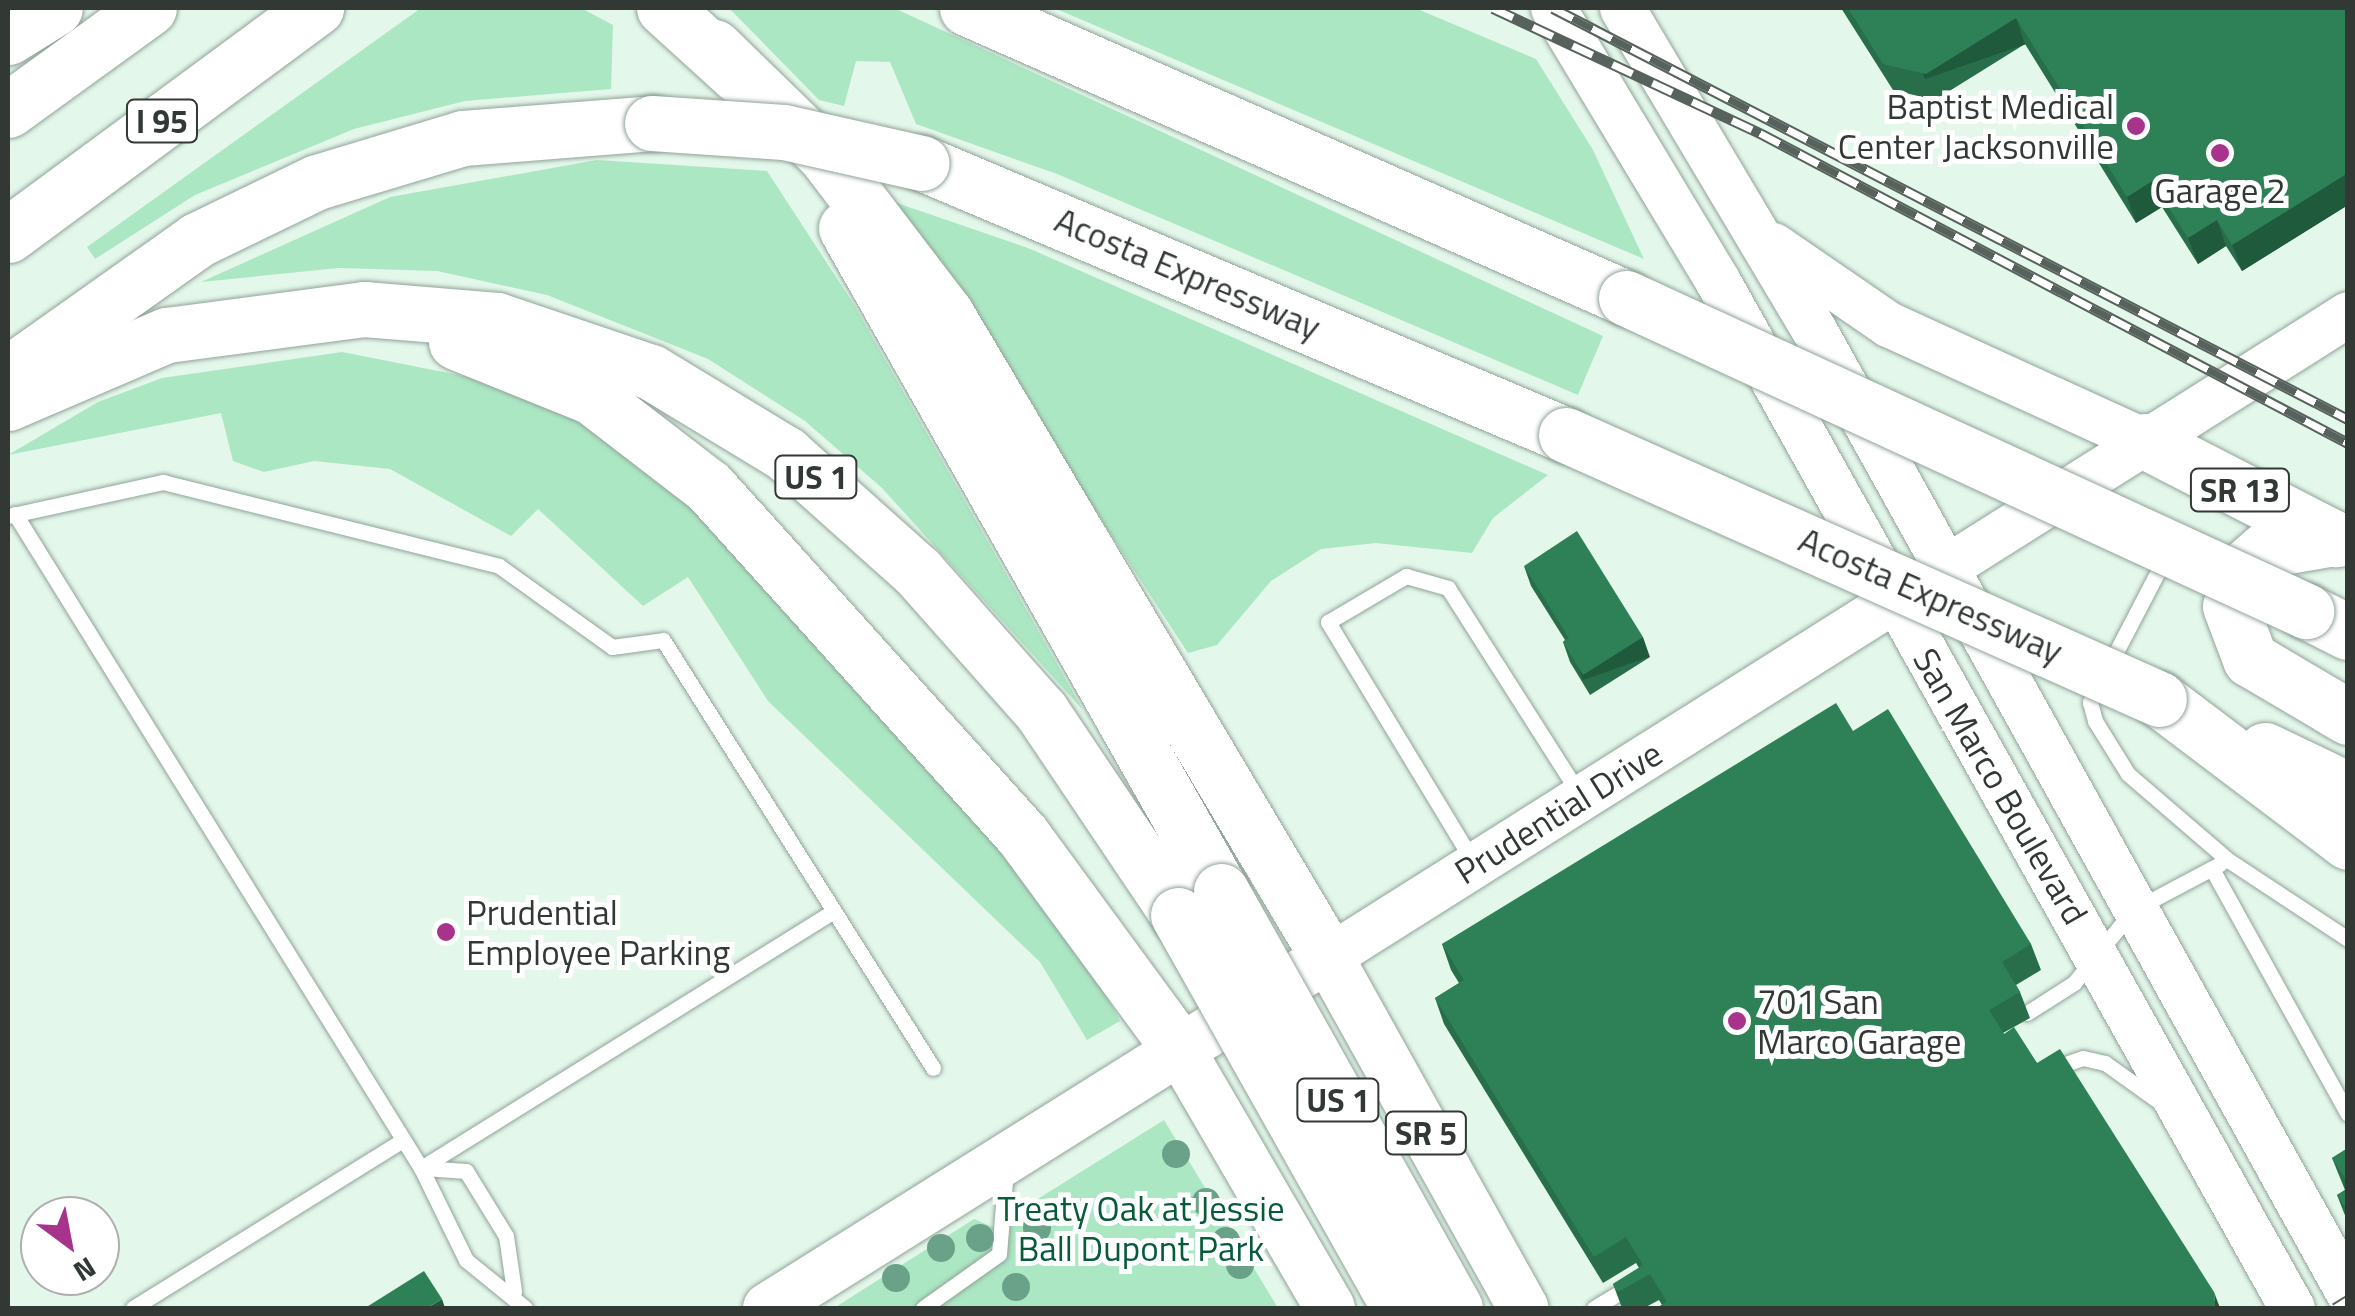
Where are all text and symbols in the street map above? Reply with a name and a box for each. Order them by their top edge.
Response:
place label: Baptist Medical Center Jacksonville [1838,85,2114,167]
road number: I 95 [124,94,200,148]
marker: Baptist Medical Center Jacksonville [2123,113,2149,139]
marker: Garage 2 [2209,142,2231,164]
place label: Garage 2 [2154,169,2286,211]
street label: Acosta Expressway [1049,198,1327,348]
road number: US 1 [774,450,858,504]
road number: SR 13 [2188,463,2292,517]
street label: Acosta Expressway [1793,518,2069,672]
street label: San Marco Boulevard [1905,641,2097,931]
street label: Prudential Drive [1447,732,1669,892]
place label: Prudential Employee Parking [466,891,730,973]
marker: Prudential Employee Parking [435,921,457,943]
place label: 701 San Marco Garage [1757,980,1961,1062]
marker: 701 San Marco Garage [1726,1010,1748,1032]
road number: US 1 [1296,1073,1380,1127]
road number: SR 5 [1384,1106,1468,1160]
park label: Treaty Oak at Jessie Ball Dupont Park [997,1187,1285,1269]
north arrow [20,1196,120,1296]
text: N [65,1247,105,1294]

